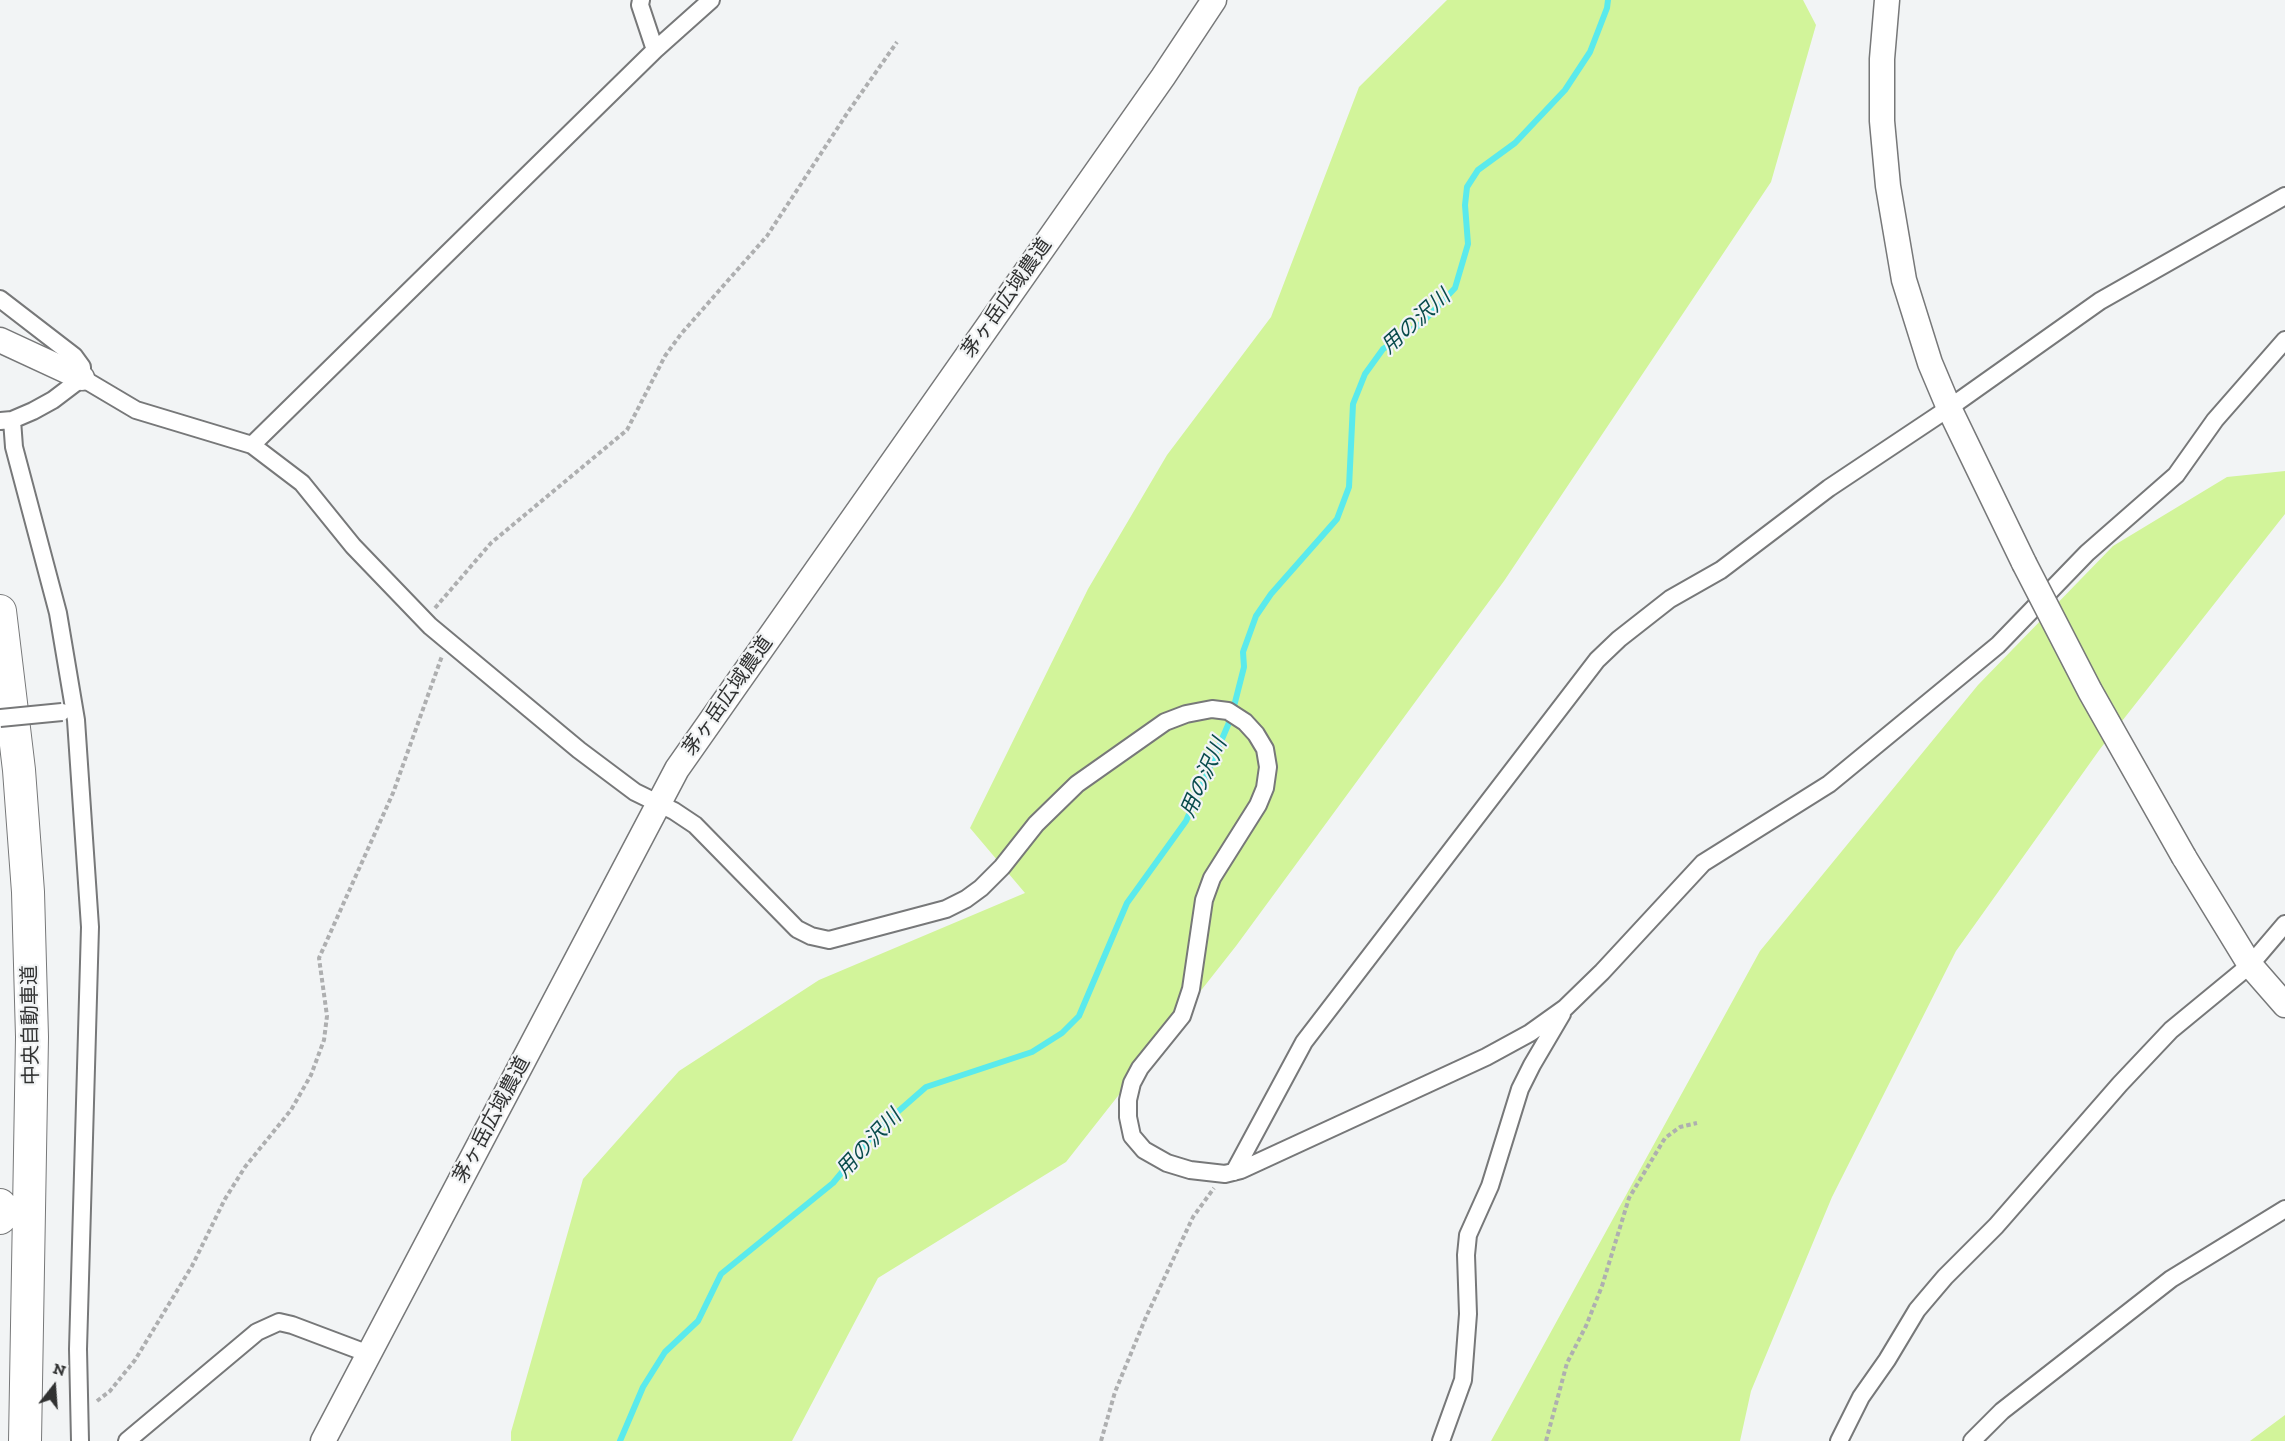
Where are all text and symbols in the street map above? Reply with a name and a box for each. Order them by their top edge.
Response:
street label: 茅ヶ岳広域農道 [957,234,1057,362]
water label: 用の沢川 [1376,285,1456,359]
street label: 茅ヶ岳広域農道 [678,632,778,760]
water label: 用の沢川 [1175,735,1233,821]
street label: 中央自動車道 [18,965,44,1085]
street label: 茅ヶ岳広域農道 [449,1053,535,1187]
water label: 用の沢川 [831,1105,907,1183]
north arrow [24,1357,84,1417]
text: N [51,1358,68,1380]

